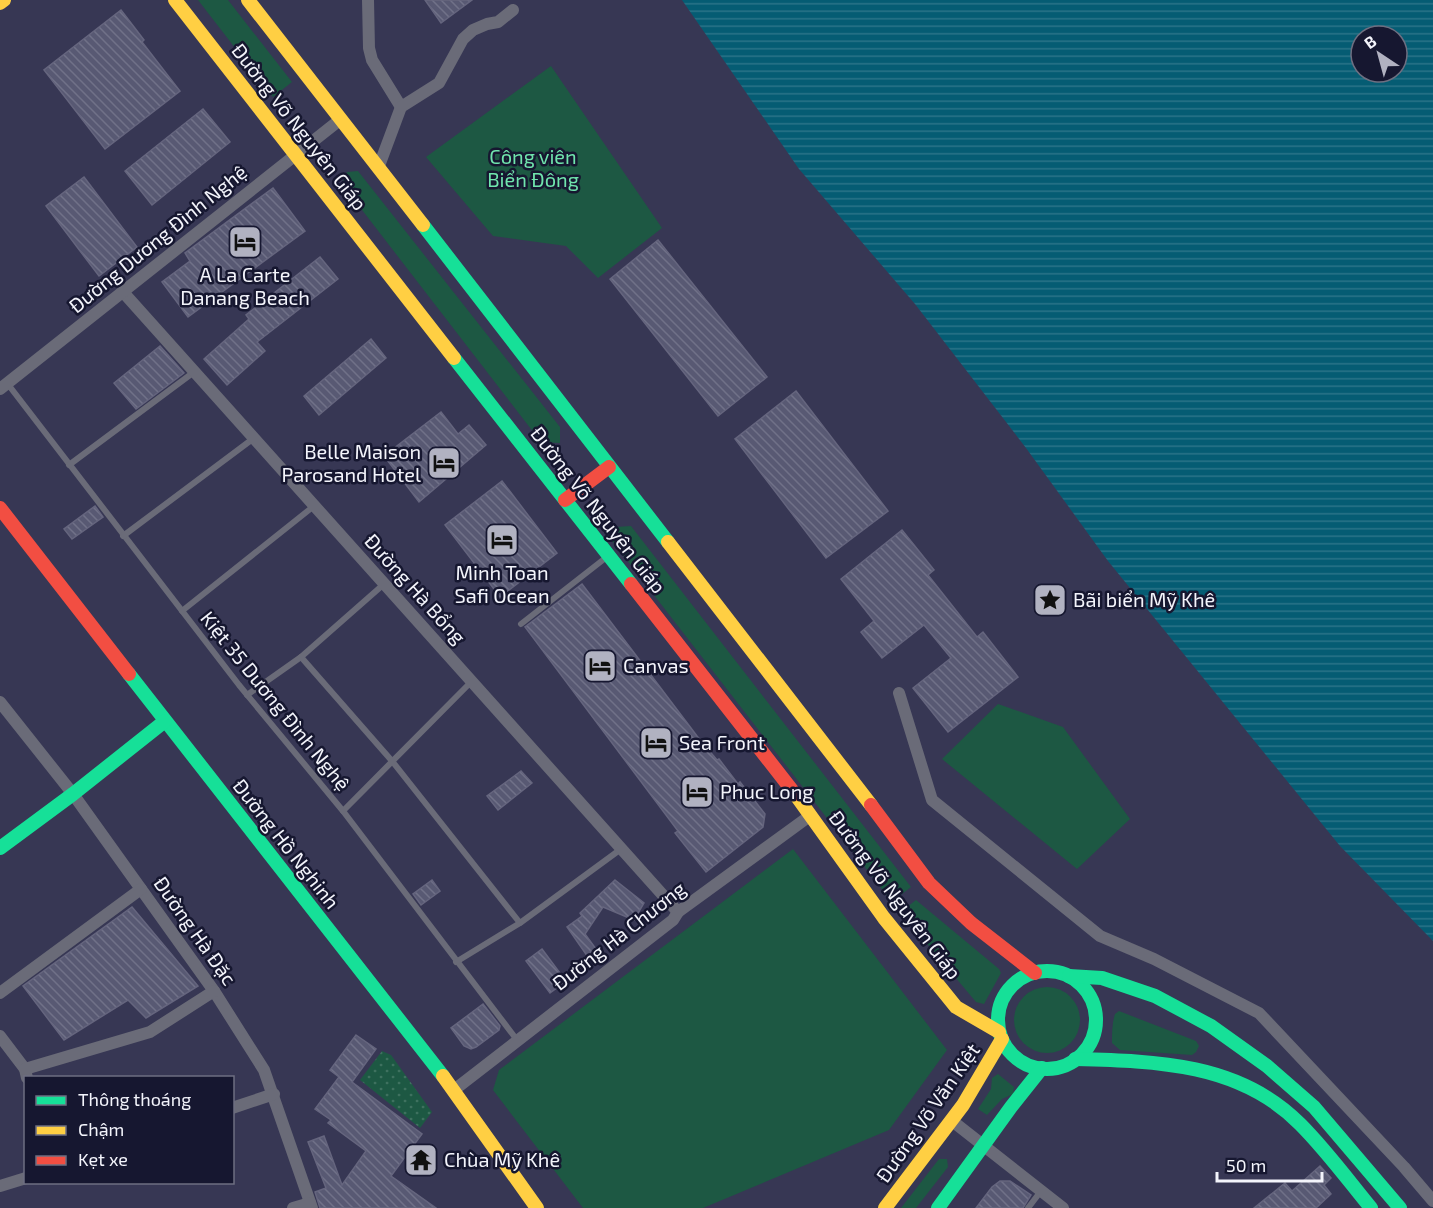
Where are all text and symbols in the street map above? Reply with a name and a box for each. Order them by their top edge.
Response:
north arrow [1349,24,1409,84]
text: B [1360,31,1380,52]
street label: Đường Võ Nguyên Giáp [227,38,372,215]
park label: Công viên Biển Đông [487,144,579,191]
street label: Đường Dương Đình Nghệ [64,159,251,317]
hotel icon: A La Carte Danang Beach [227,224,263,260]
place label: A La Carte Danang Beach [180,262,310,309]
street label: Đường Võ Nguyên Giáp [526,421,671,598]
place label: Belle Maison Parosand Hotel [282,439,421,486]
hotel icon: Belle Maison Parosand Hotel [426,445,462,481]
hotel icon: Minh Toan Safi Ocean [484,522,520,558]
street label: Đường Hà Bổng [360,528,471,648]
place label: Minh Toan Safi Ocean [454,560,550,607]
place icon: Bãi biển Mỹ Khê [1032,582,1068,618]
place label: Bãi biển Mỹ Khê [1073,587,1215,611]
street label: Kiệt 35 Dương Đình Nghệ [196,606,355,795]
hotel icon: Canvas [582,648,618,684]
place label: Canvas [623,653,689,677]
hotel icon: Sea Front [638,725,674,761]
place label: Sea Front [679,730,766,754]
street label: Đường Hồ Nghinh [229,774,345,913]
hotel icon: Phuc Long [679,774,715,810]
place label: Phuc Long [720,779,813,803]
street label: Đường Võ Nguyên Giáp [825,805,967,983]
street label: Đường Hà Đặc [150,871,242,990]
street label: Đường Hà Chương [547,876,690,995]
street label: Đường Võ Văn Kiệt [870,1038,984,1187]
legend [24,1076,234,1184]
text: Thông thoáng [78,1088,191,1110]
text: Chậm [78,1118,124,1140]
temple icon: Chùa Mỹ Khê [403,1142,439,1178]
scale bar [1217,1145,1322,1183]
place label: Chùa Mỹ Khê [444,1147,560,1171]
text: Kẹt xe [78,1148,128,1170]
text: 50 m [1226,1154,1266,1176]

